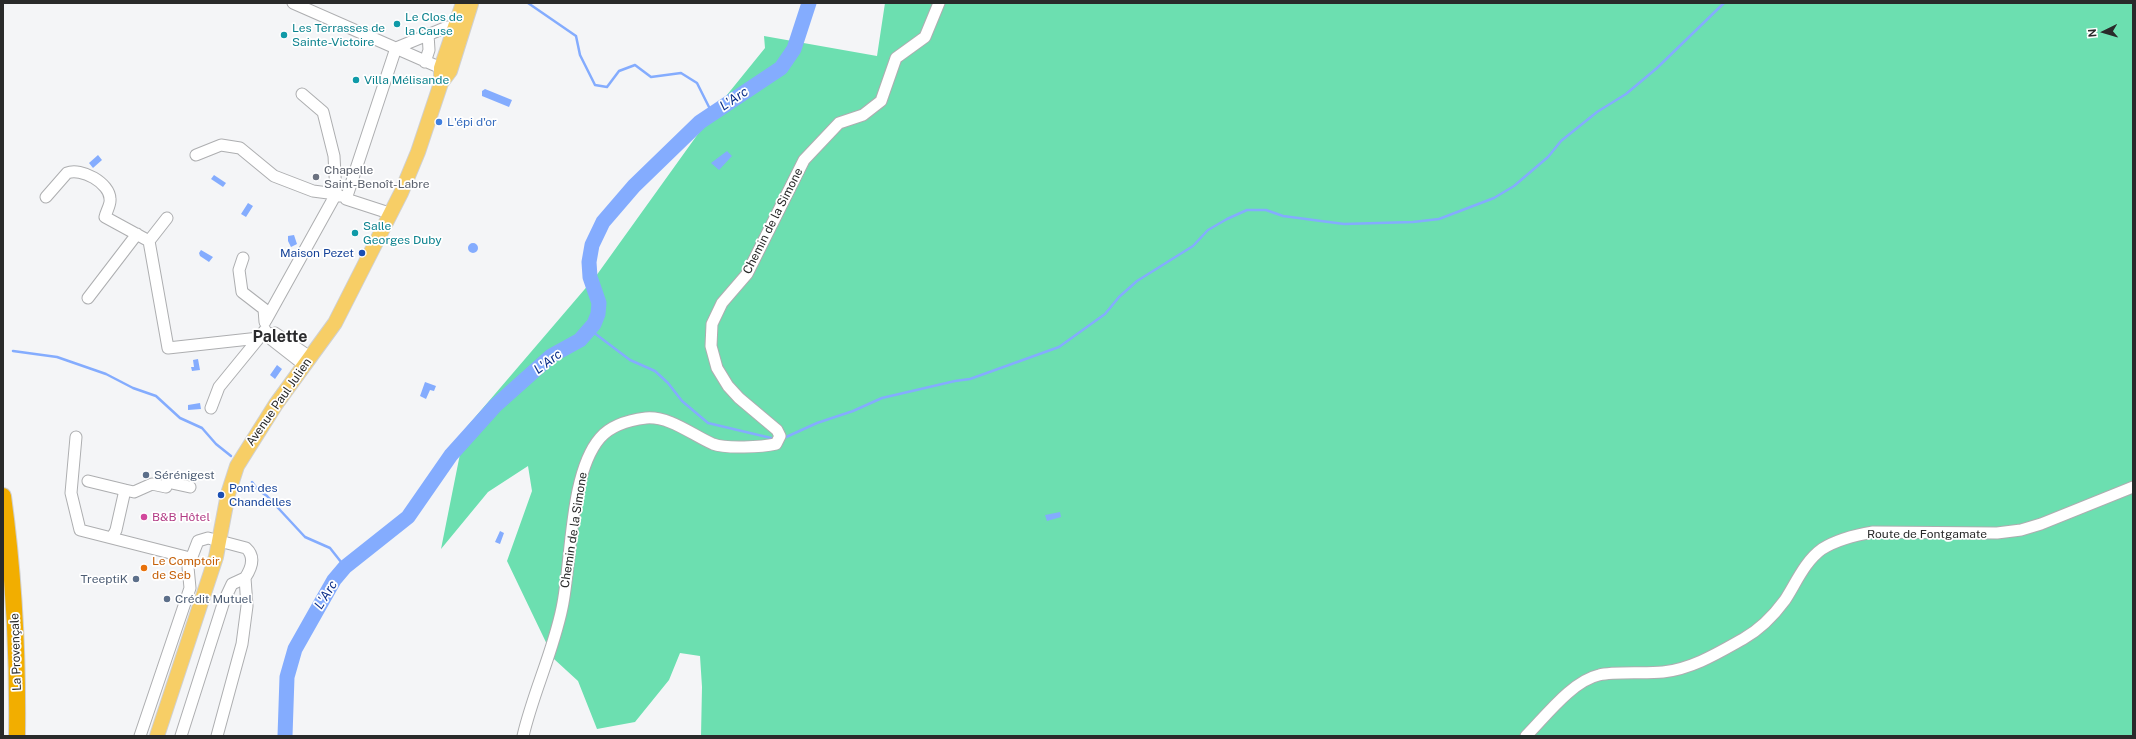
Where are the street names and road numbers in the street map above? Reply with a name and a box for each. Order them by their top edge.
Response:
street label: Chemin de la Simone [740,166,806,276]
street label: Avenue Paul Julien [243,355,315,449]
street label: Chemin de la Simone [558,471,590,589]
street label: Route de Fontgamate [1867,527,1987,541]
street label: La Provençale [7,613,25,691]

